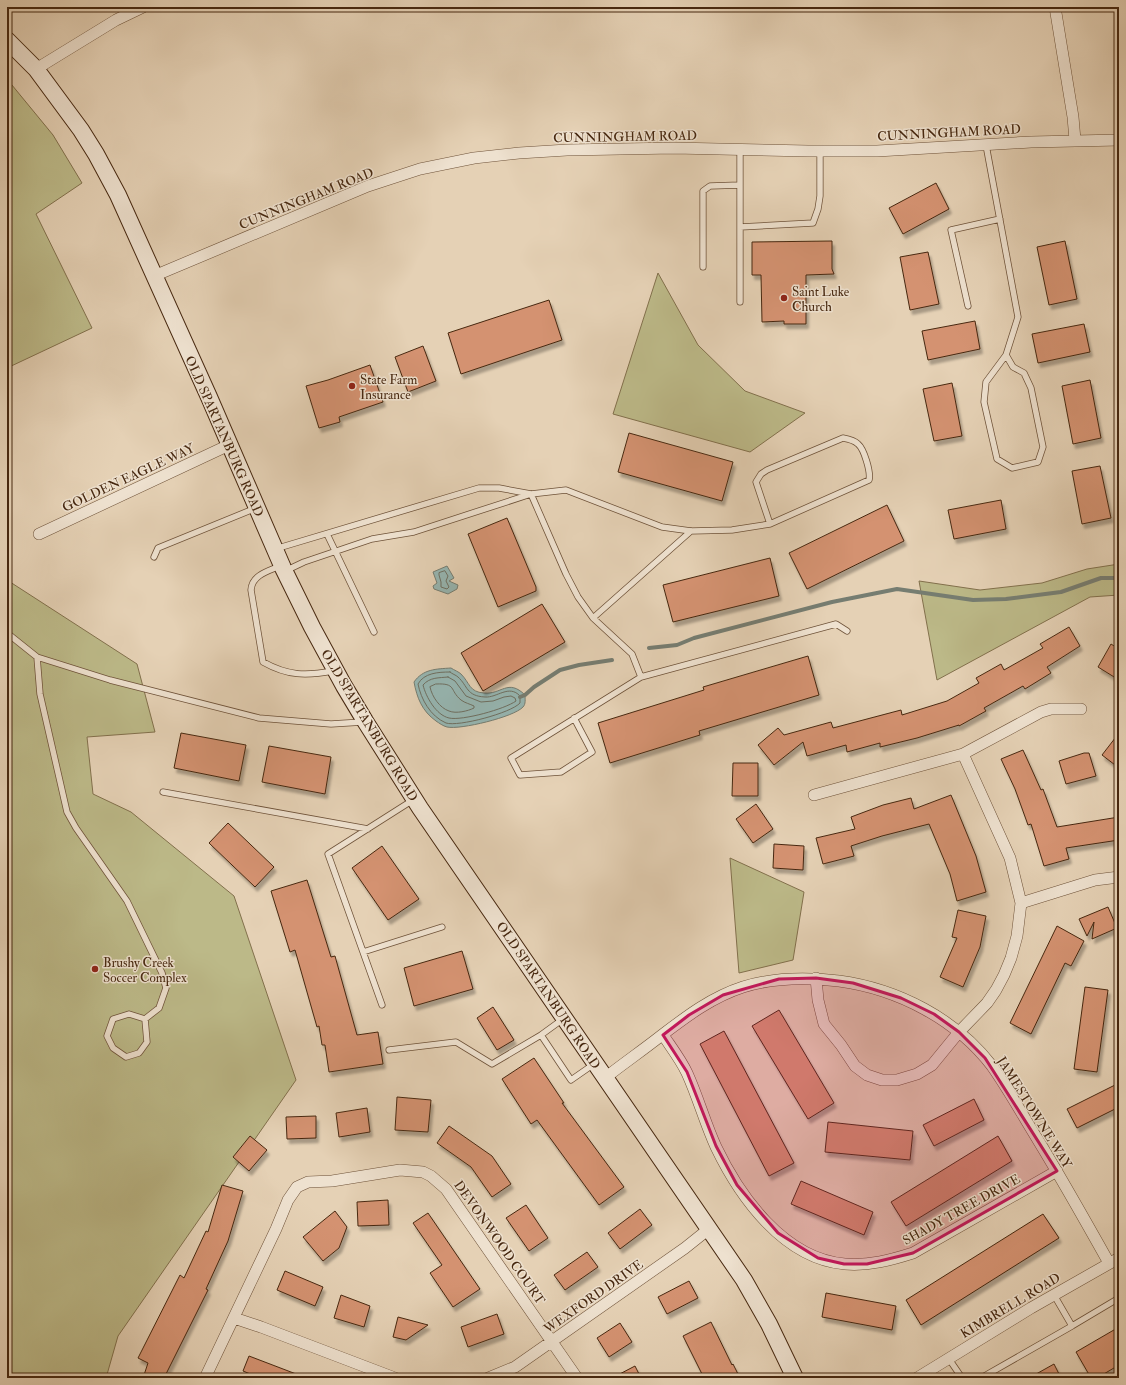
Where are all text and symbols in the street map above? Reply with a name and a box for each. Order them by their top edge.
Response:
street label: CUNNINGHAM ROAD [877,121,1021,145]
street label: CUNNINGHAM ROAD [553,128,697,146]
street label: CUNNINGHAM ROAD [237,165,376,233]
place label: Saint Luke Church [792,284,850,315]
marker: Saint Luke Church [779,293,789,303]
street label: OLD SPARTANBURG ROAD [181,353,267,519]
place label: State Farm Insurance [360,372,417,403]
marker: State Farm Insurance [347,381,357,391]
street label: GOLDEN EAGLE WAY [60,440,198,516]
street label: OLD SPARTANBURG ROAD [317,647,421,804]
street label: OLD SPARTANBURG ROAD [493,919,604,1072]
place label: Brushy Creek Soccer Complex [103,955,187,987]
marker: Brushy Creek Soccer Complex [90,964,100,974]
street label: JAMESTOWNE WAY [993,1053,1076,1172]
street label: SHADY TREE DRIVE [900,1171,1023,1249]
street label: DEVONWOOD COURT [450,1178,548,1308]
street label: WEXFORD DRIVE [540,1257,646,1338]
street label: KIMBRELL ROAD [958,1270,1063,1342]

